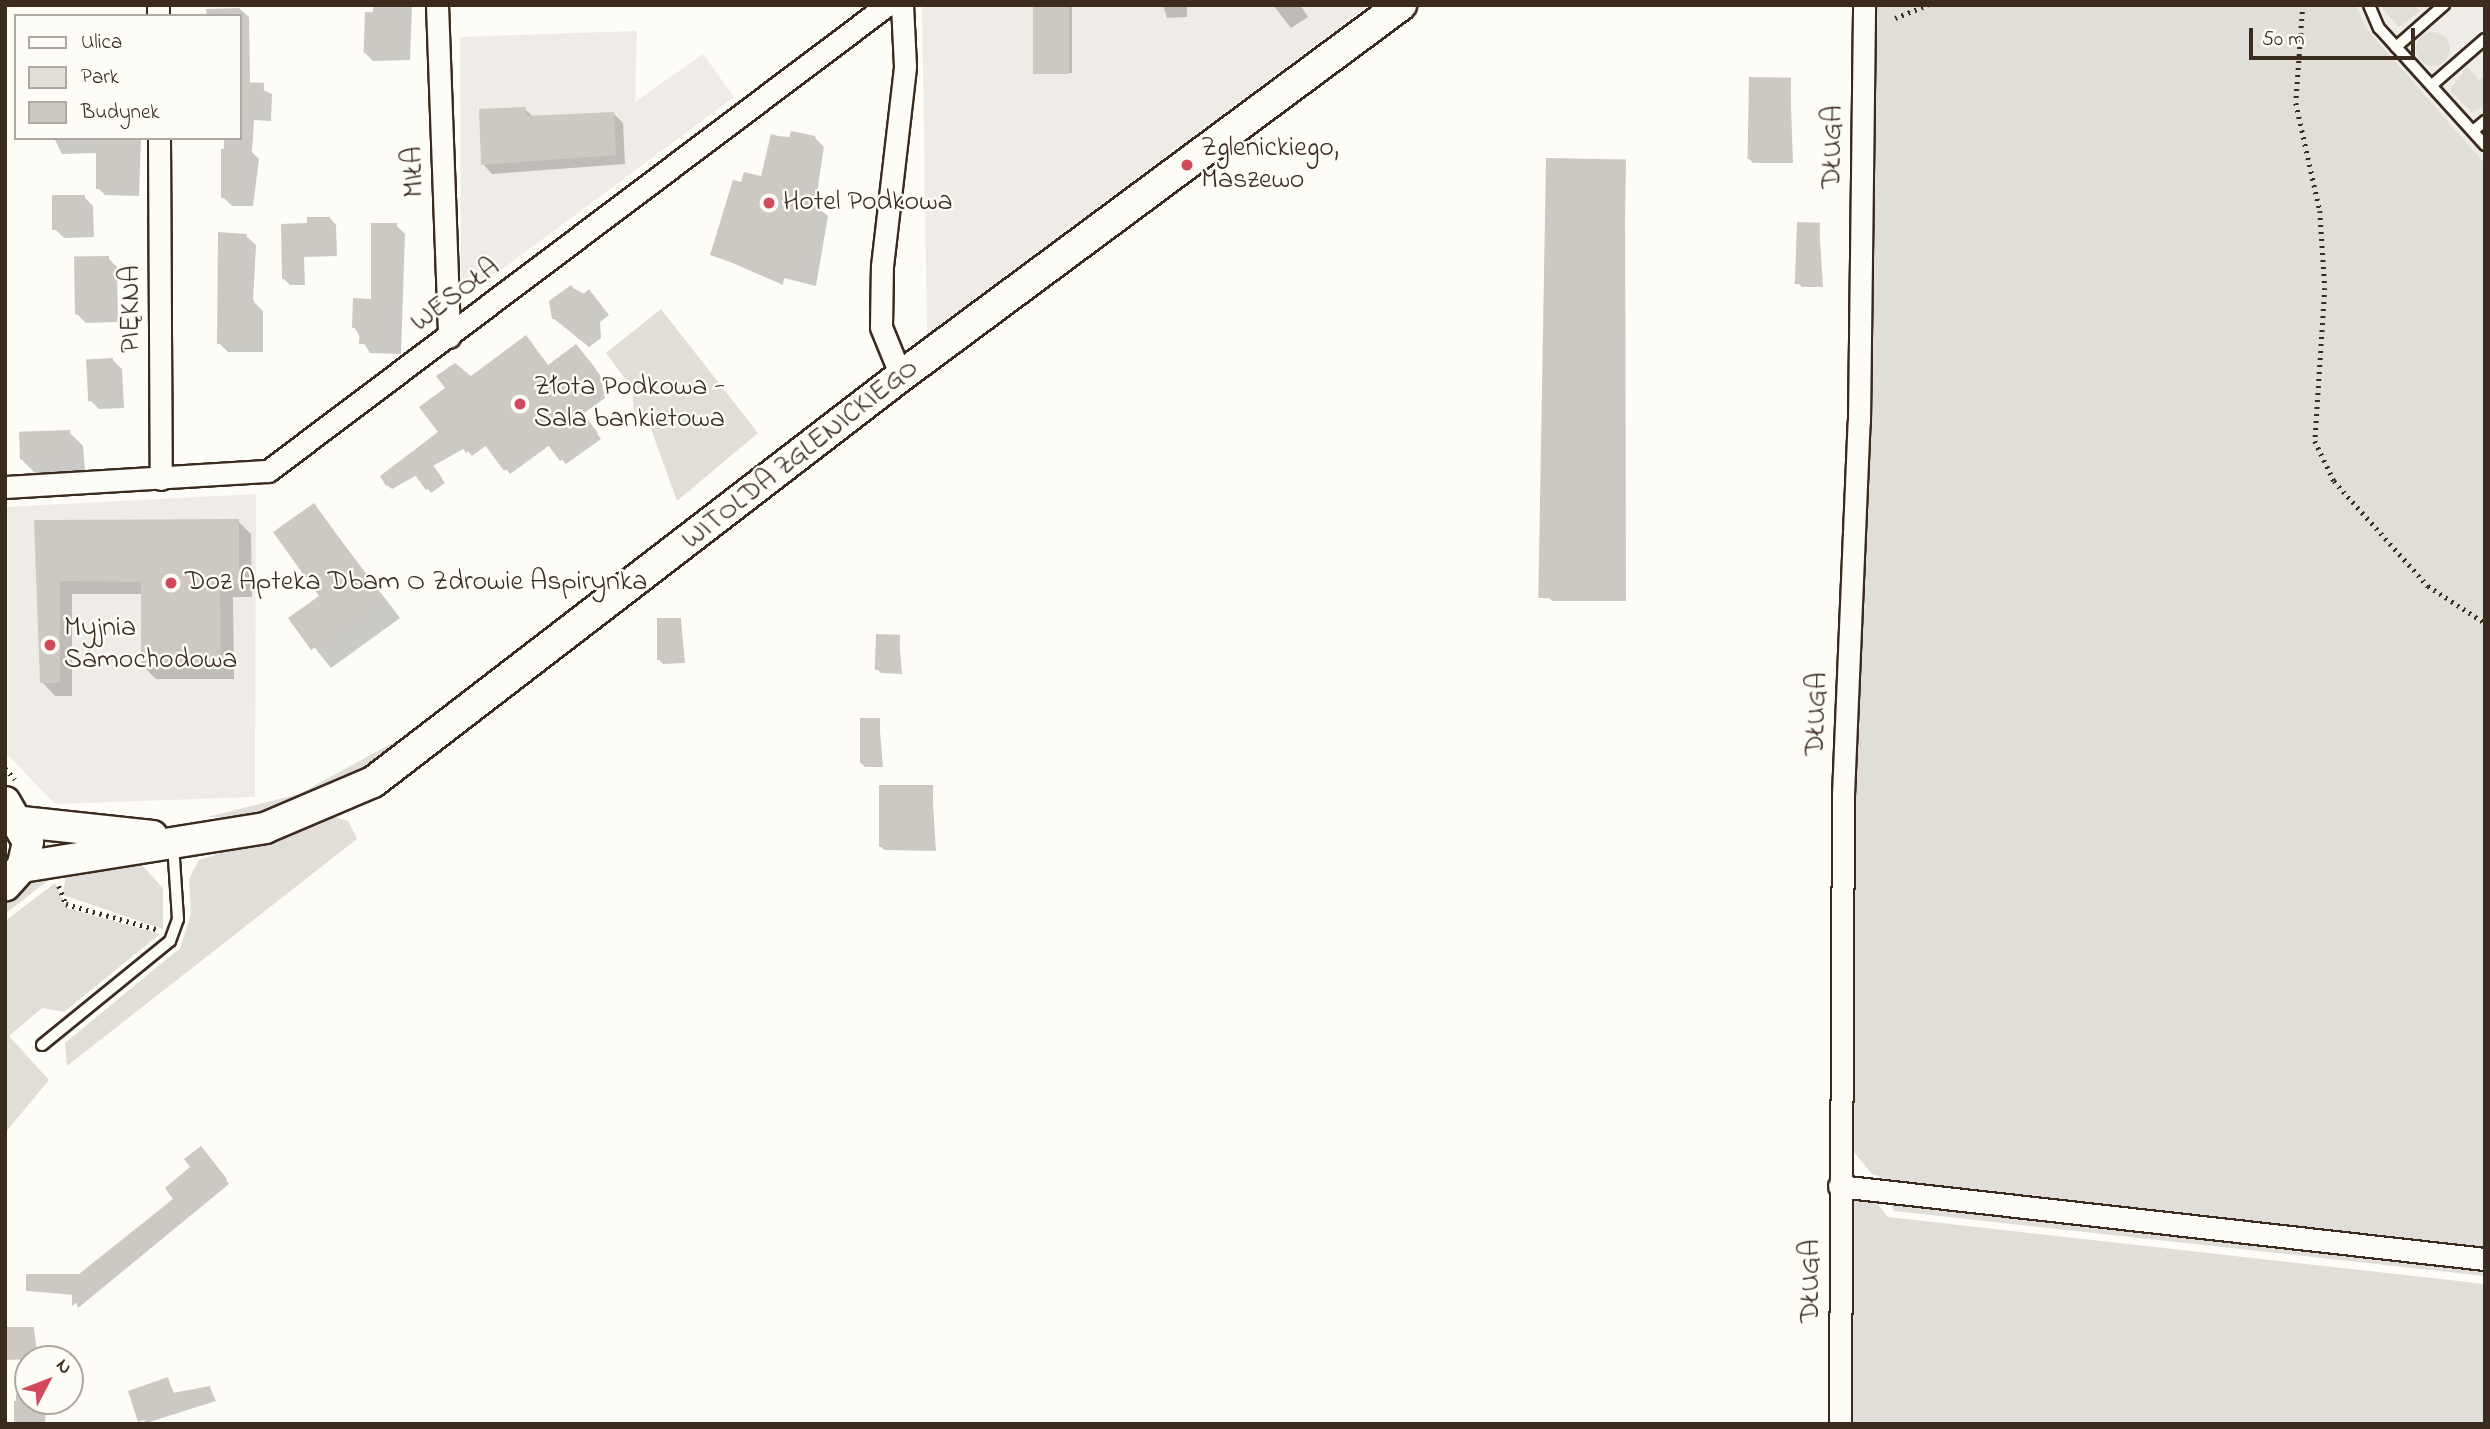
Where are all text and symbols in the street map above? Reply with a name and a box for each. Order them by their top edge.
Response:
legend [14,14,242,140]
scale bar [2252,14,2418,58]
text: 50 m [2262,25,2305,55]
text: Ulica [81,28,122,58]
text: Park [81,63,119,93]
text: Budynek [81,98,160,128]
street label: DŁUGA [1816,105,1852,189]
place label: Zglenickiego, Maszewo [1201,132,1339,198]
street label: MIŁA [397,146,433,198]
marker: Zglenickiego, Maszewo [1179,157,1195,173]
place label: Hotel Podkowa [783,186,953,220]
marker: Hotel Podkowa [761,195,777,211]
street label: WESOŁA [405,252,507,340]
street label: PIĘKNA [115,265,149,353]
street label: WITOLDA ZGLENICKIEGO [676,352,926,558]
place label: Złota Podkowa - Sala bankietowa [534,371,725,437]
marker: Złota Podkowa - Sala bankietowa [512,396,528,412]
place label: Doz Apteka Dbam O Zdrowie Aspirynka [185,566,647,600]
marker: Doz Apteka Dbam O Zdrowie Aspirynka [163,575,179,591]
place label: Myjnia Samochodowa [64,612,237,678]
marker: Myjnia Samochodowa [42,637,58,653]
street label: DŁUGA [1800,672,1836,756]
street label: DŁUGA [1795,1239,1829,1323]
north arrow [14,1345,84,1415]
text: N [49,1353,78,1381]

